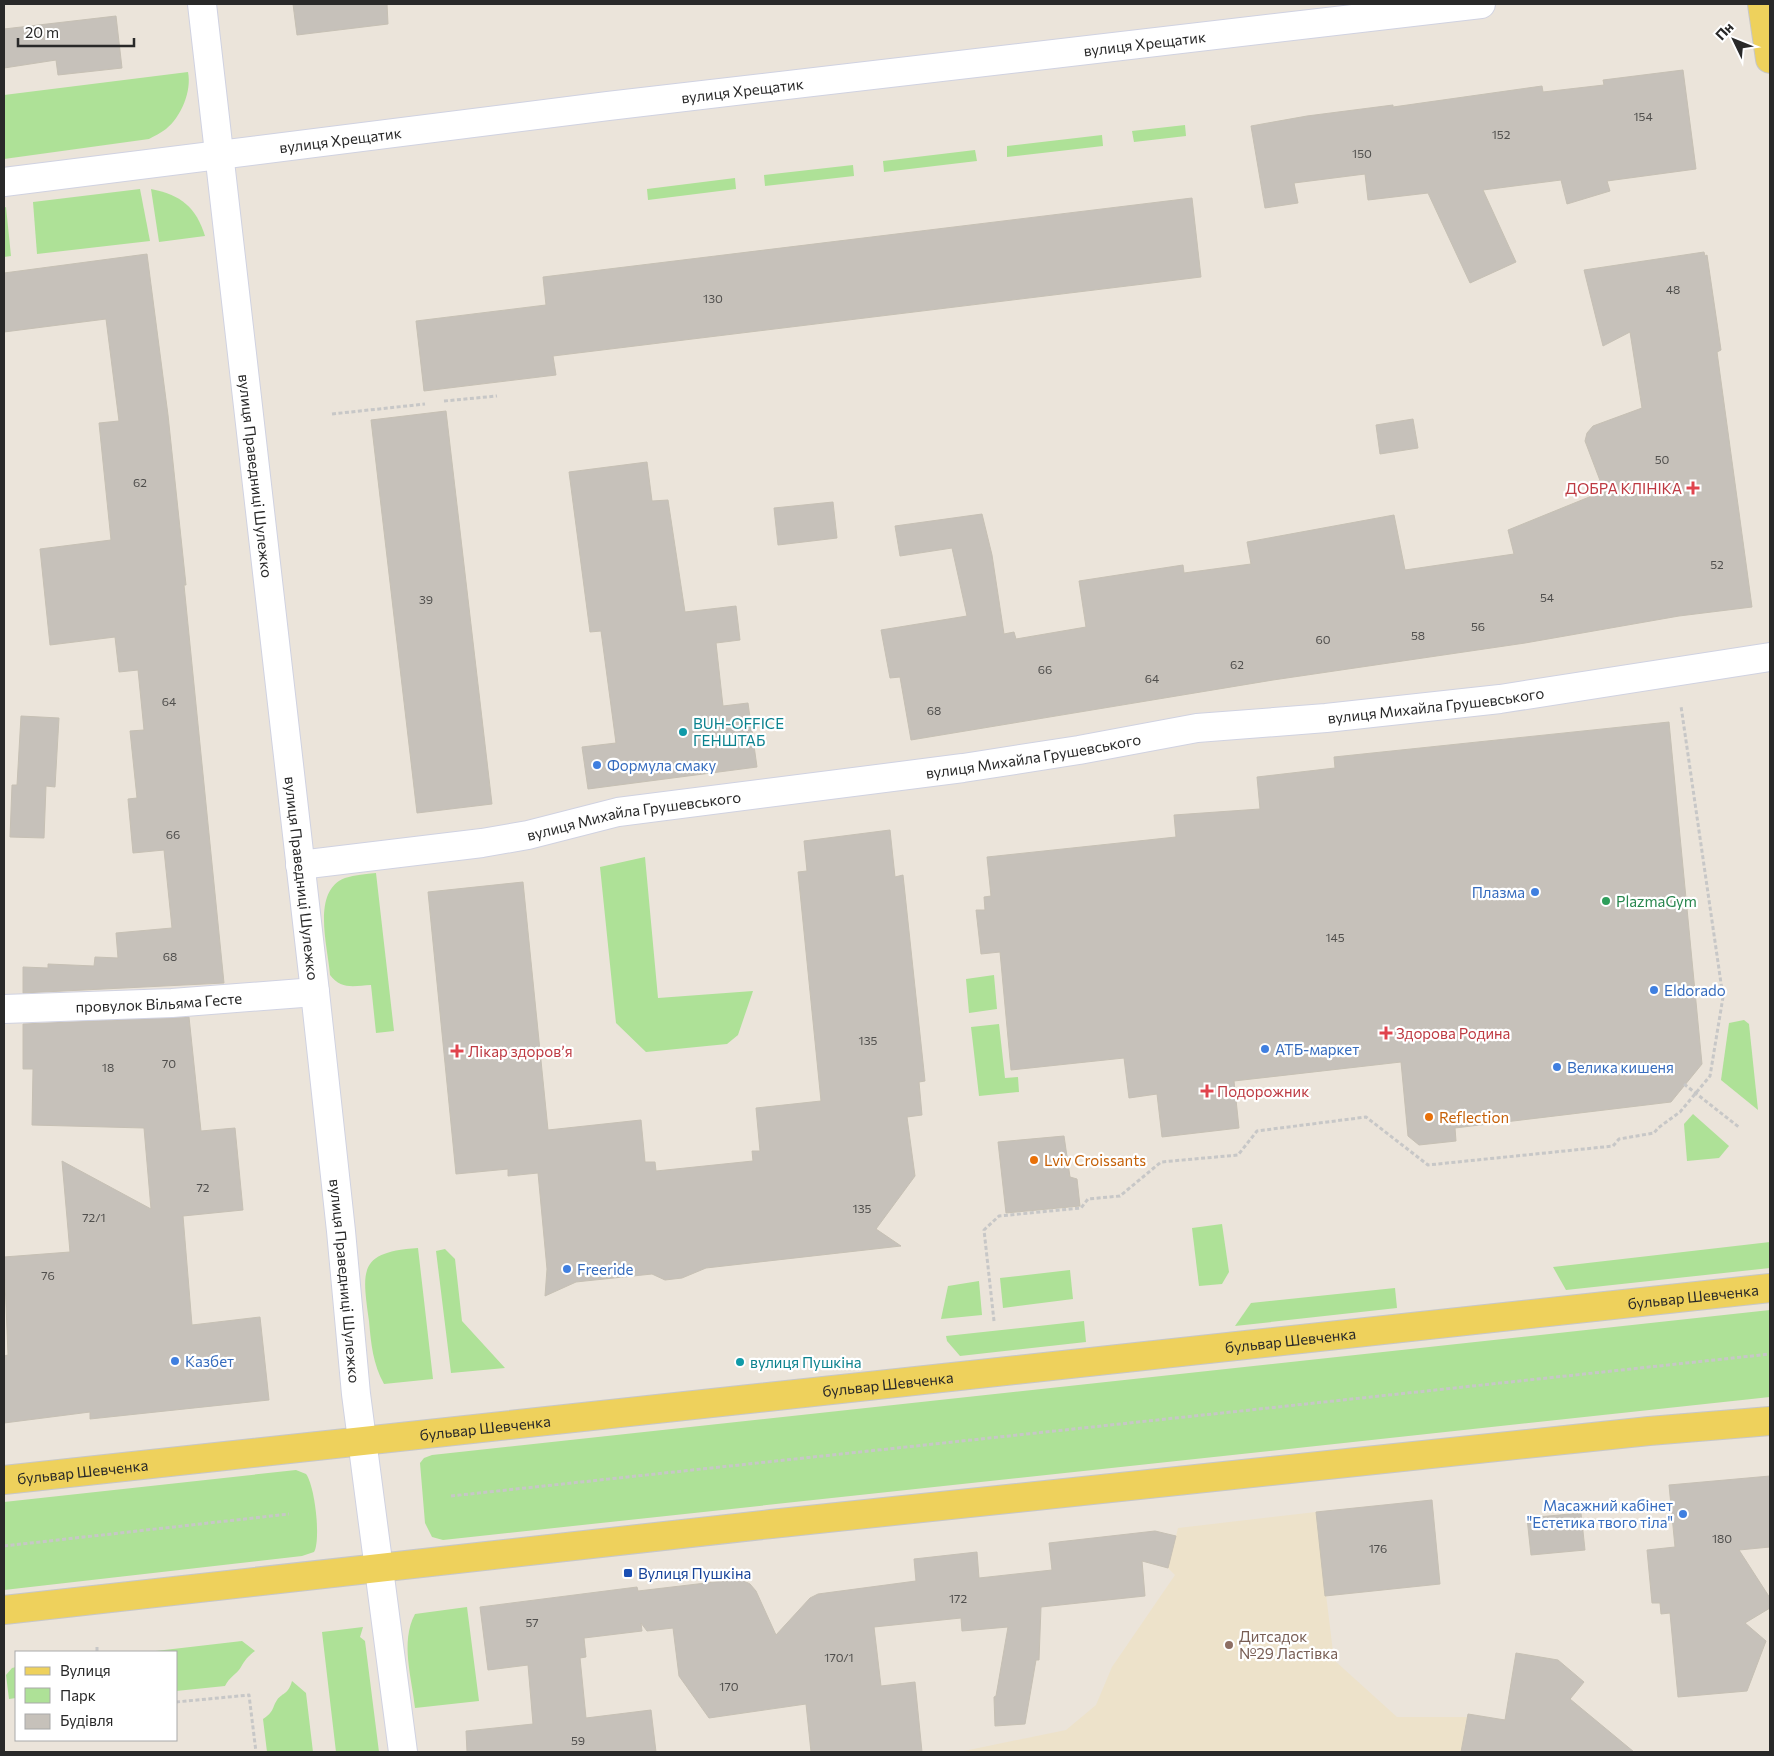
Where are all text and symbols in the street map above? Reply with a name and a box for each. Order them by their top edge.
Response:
scale bar [18,15,134,47]
north arrow [1709,15,1759,65]
text: Пн [1712,18,1737,43]
text: 20 m [25,23,59,41]
street label: вулиця Хрещатик [1082,27,1207,59]
street label: вулиця Хрещатик [680,74,804,106]
house number: 154 [1633,109,1653,123]
street label: вулиця Хрещатик [278,123,403,156]
house number: 152 [1492,127,1511,141]
house number: 150 [1352,146,1372,160]
house number: 48 [1666,282,1680,296]
house number: 130 [703,291,723,305]
street label: вулиця Праведниці Шулежко [235,373,277,579]
house number: 50 [1655,452,1670,466]
house number: 62 [133,475,147,489]
place label: ДОБРА КЛІНІКА [1565,479,1682,497]
marker: ДОБРА КЛІНІКА [1686,481,1700,495]
house number: 52 [1710,557,1724,571]
house number: 54 [1540,590,1554,604]
house number: 39 [419,592,433,606]
house number: 56 [1471,619,1485,633]
house number: 58 [1411,628,1425,642]
house number: 60 [1315,632,1331,646]
house number: 62 [1230,657,1244,671]
house number: 66 [1038,662,1052,676]
house number: 64 [1145,671,1159,685]
street label: вулиця Михайла Грушевського [1327,683,1545,727]
house number: 64 [162,694,176,708]
house number: 68 [927,703,941,717]
place label: BUH-OFFICE ГЕНШТАБ [693,714,784,749]
marker: BUH-OFFICE ГЕНШТАБ [677,726,689,738]
street label: вулиця Михайла Грушевського [925,730,1142,782]
place label: Формула смаку [607,756,717,774]
marker: Формула смаку [591,759,603,771]
street label: вулиця Праведниці Шулежко [281,775,323,981]
street label: вулиця Михайла Грушевського [525,787,742,844]
house number: 66 [166,827,180,841]
place label: Плазма [1472,883,1525,901]
marker: Плазма [1529,886,1541,898]
place label: PlazmaGym [1616,892,1697,910]
marker: PlazmaGym [1600,895,1612,907]
house number: 145 [1325,930,1345,944]
house number: 68 [163,949,177,963]
place label: Eldorado [1664,981,1726,999]
marker: Eldorado [1648,984,1660,996]
street label: провулок Вільяма Гесте [75,989,243,1015]
place label: Здорова Родина [1396,1024,1510,1042]
marker: Здорова Родина [1380,1027,1392,1039]
house number: 135 [859,1033,878,1047]
place label: АТБ-маркет [1275,1040,1359,1058]
place label: Лікар здоровʼя [468,1042,573,1060]
marker: АТБ-маркет [1259,1043,1271,1055]
marker: Лікар здоровʼя [450,1044,464,1058]
house number: 70 [162,1056,176,1070]
place label: Велика кишеня [1567,1058,1674,1076]
house number: 18 [102,1060,114,1074]
marker: Велика кишеня [1551,1061,1563,1073]
place label: Подорожник [1217,1082,1309,1100]
marker: Подорожник [1201,1085,1213,1097]
place label: Reflection [1439,1108,1509,1126]
marker: Reflection [1423,1111,1435,1123]
place label: Lviv Croissants [1044,1151,1146,1169]
marker: Lviv Croissants [1028,1154,1040,1166]
street label: вулиця Праведниці Шулежко [326,1178,364,1384]
house number: 72 [197,1180,210,1194]
house number: 135 [853,1201,872,1215]
house number: 72/1 [82,1210,106,1224]
place label: Freeride [577,1260,633,1278]
marker: Freeride [561,1263,573,1275]
house number: 76 [41,1268,55,1282]
street label: бульвар Шевченка [1627,1280,1759,1312]
street label: бульвар Шевченка [1224,1324,1357,1356]
place label: Казбет [185,1352,234,1370]
place label: вулиця Пушкіна [750,1353,862,1371]
marker: Казбет [169,1355,181,1367]
marker: вулиця Пушкіна [734,1356,746,1368]
street label: бульвар Шевченка [821,1368,954,1400]
street label: бульвар Шевченка [419,1412,552,1444]
street label: бульвар Шевченка [16,1455,149,1488]
place label: Масажний кабінет "Естетика твого тіла" [1527,1496,1673,1531]
marker: Масажний кабінет "Естетика твого тіла" [1677,1508,1689,1520]
house number: 180 [1712,1531,1732,1545]
house number: 176 [1369,1541,1387,1555]
place label: Вулиця Пушкіна [638,1564,751,1582]
marker: Вулиця Пушкіна [622,1567,634,1579]
house number: 172 [949,1591,967,1605]
house number: 57 [525,1615,539,1629]
place label: Дитсадок №29 Ластівка [1239,1627,1338,1662]
marker: Дитсадок №29 Ластівка [1223,1639,1235,1651]
house number: 170/1 [824,1650,854,1664]
legend [15,1651,178,1741]
text: Вулиця [60,1661,111,1679]
house number: 170 [719,1679,739,1693]
text: Парк [60,1686,96,1704]
text: Будівля [60,1711,113,1729]
house number: 59 [571,1733,585,1747]

